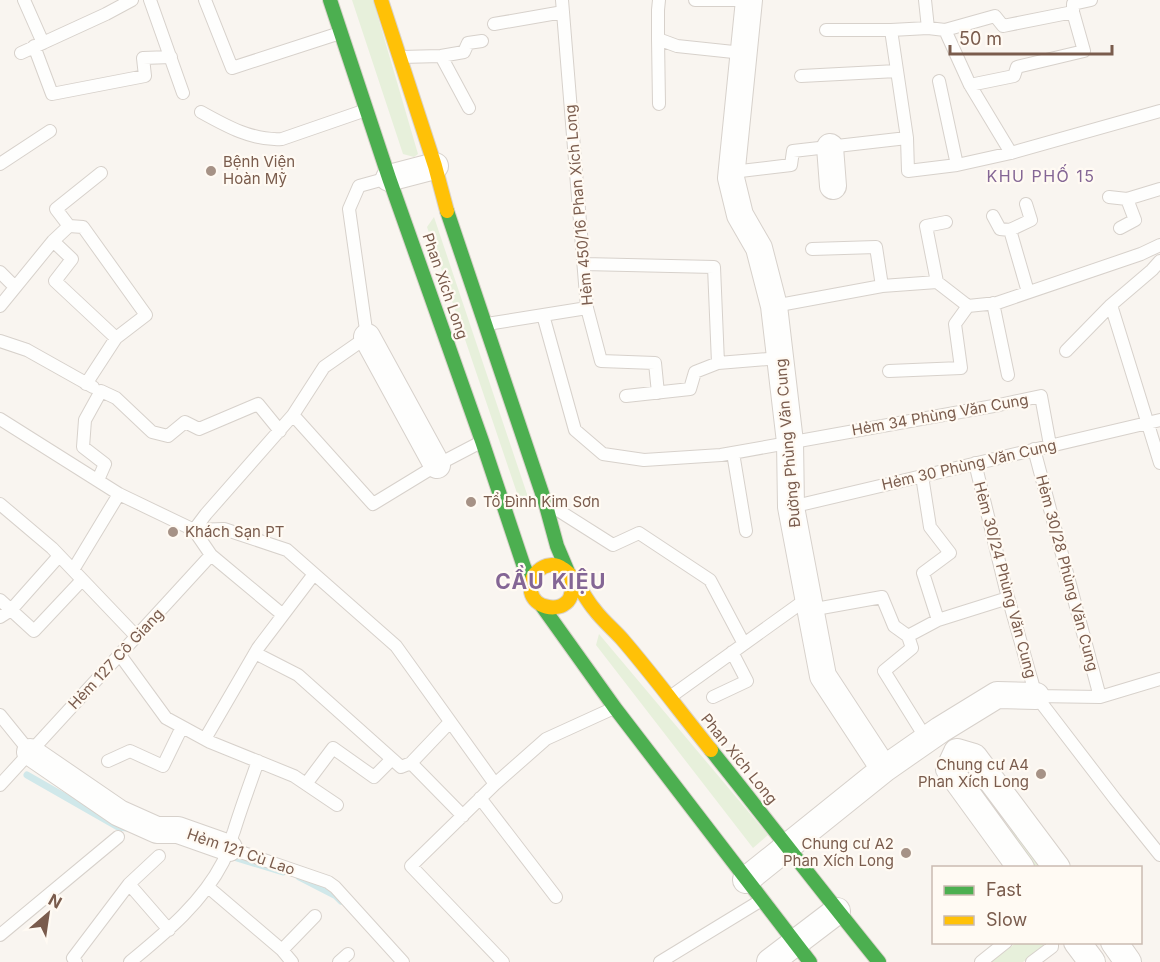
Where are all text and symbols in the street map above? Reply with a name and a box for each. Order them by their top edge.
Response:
scale bar [950,18,1112,56]
text: 50 m [959,28,1002,49]
street label: Hẻm 450/16 Phan Xích Long [560,104,597,306]
place label: Bệnh Viện Hoàn Mỹ [223,152,295,188]
marker: Bệnh Viện Hoàn Mỹ [204,164,218,178]
district label: KHU PHỐ 15 [986,164,1096,186]
street label: Phan Xích Long [418,230,473,341]
street label: Đường Phùng Văn Cung [771,358,804,528]
street label: Hẻm 34 Phùng Văn Cung [850,390,1030,439]
street label: Hẻm 30 Phùng Văn Cung [880,435,1058,494]
street label: Hẻm 30/28 Phùng Văn Cung [1032,473,1103,673]
street label: Hẻm 30/24 Phùng Văn Cung [970,479,1041,680]
place label: Tổ Đình Kim Sơn [483,492,600,511]
marker: Tổ Đình Kim Sơn [464,495,478,509]
place label: Khách Sạn PT [185,522,284,541]
marker: Khách Sạn PT [166,525,180,539]
district label: CẦU KIỆU [495,565,607,594]
street label: Hẻm 127 Cô Giang [64,604,167,713]
street label: Phan Xích Long [697,710,782,808]
place label: Chung cư A4 Phan Xích Long [918,755,1029,791]
marker: Chung cư A4 Phan Xích Long [1034,767,1048,781]
street label: Hẻm 121 Cù Lao [185,824,298,879]
place label: Chung cư A2 Phan Xích Long [783,834,894,870]
marker: Chung cư A2 Phan Xích Long [899,846,913,860]
legend [932,866,1142,944]
text: Fast [986,879,1022,900]
north arrow [18,884,78,944]
text: N [45,889,65,913]
text: Slow [986,909,1027,930]

